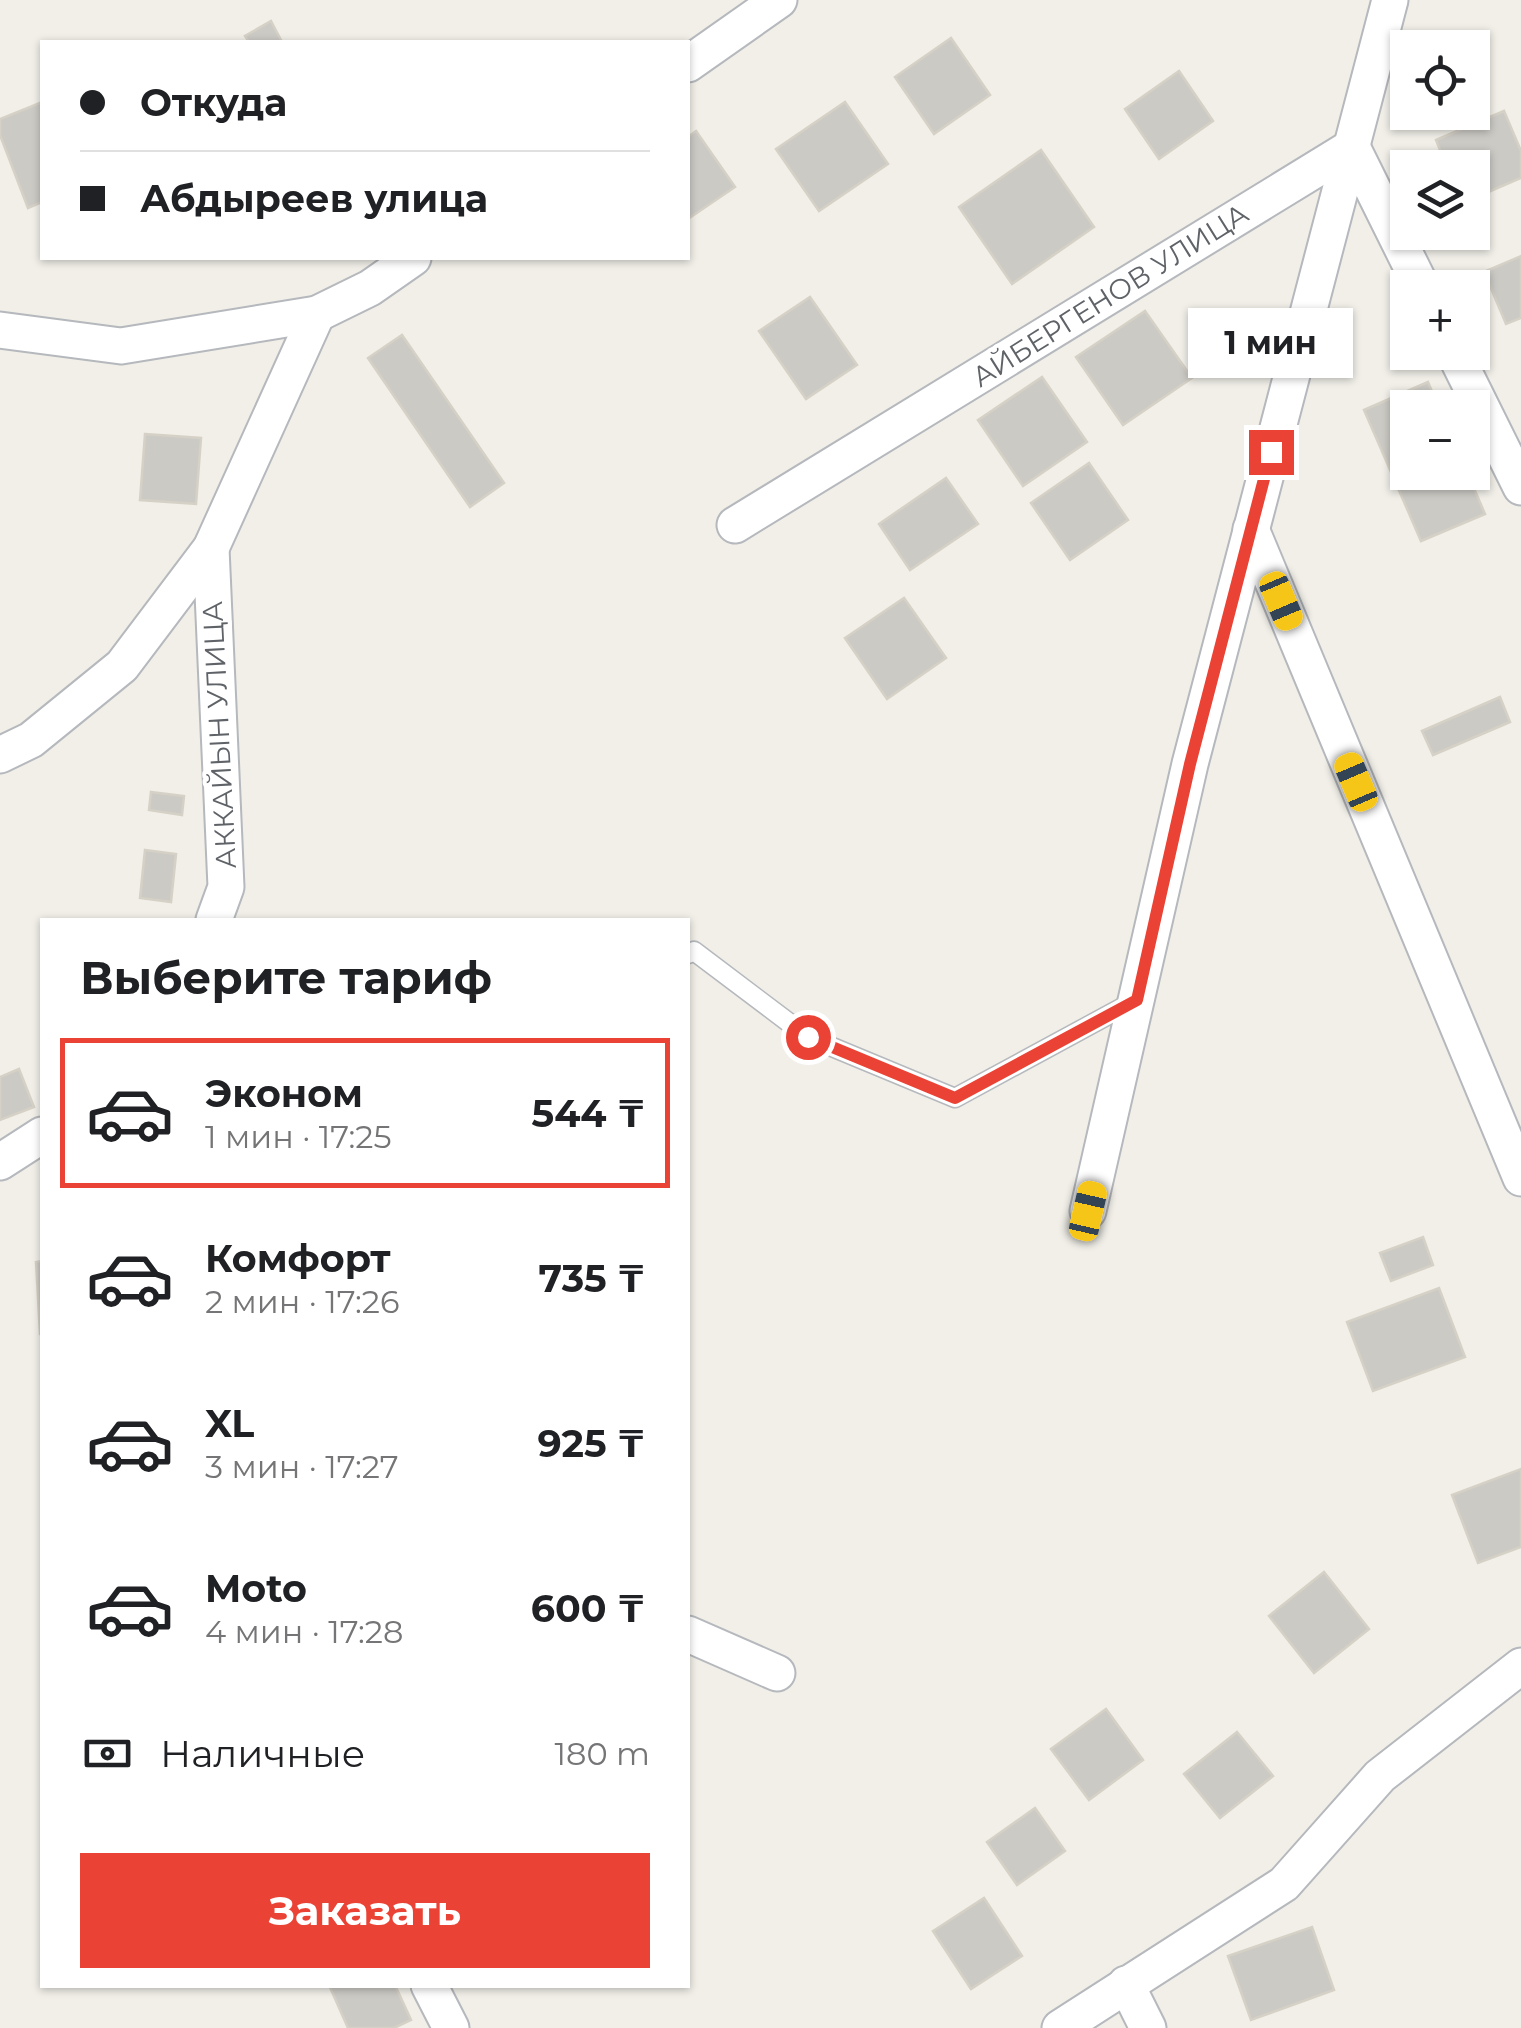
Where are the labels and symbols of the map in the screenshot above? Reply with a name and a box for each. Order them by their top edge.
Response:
street label: АЙБЕРГЕНОВ УЛИЦА [966,196,1255,394]
callout: 1 мин [1188,307,1354,377]
route end [1249,430,1294,475]
car [1255,568,1307,634]
street label: АККАЙЫН УЛИЦА [195,600,243,870]
car [1330,749,1382,815]
route start [786,1015,831,1060]
car [1067,1178,1109,1244]

